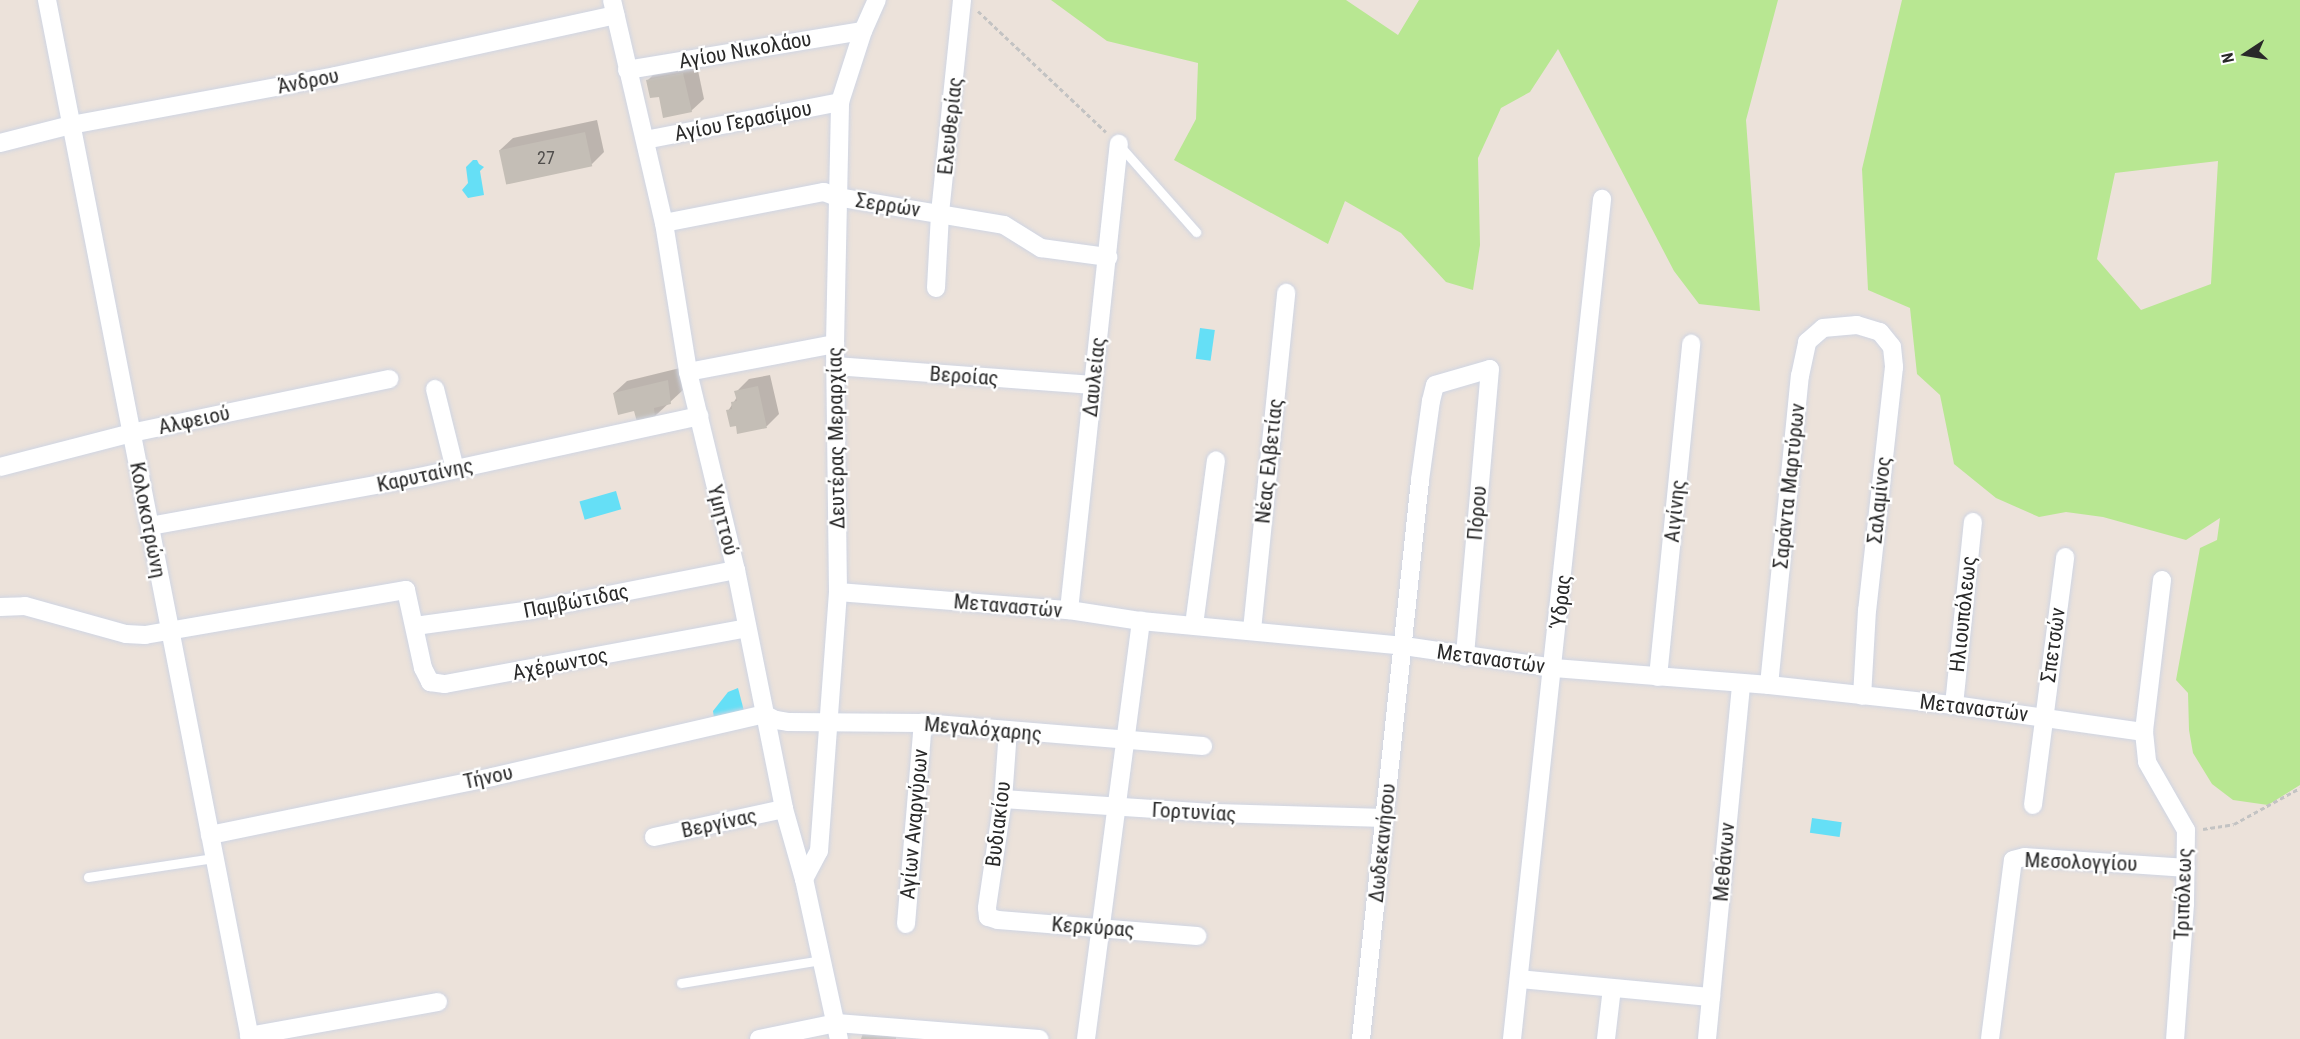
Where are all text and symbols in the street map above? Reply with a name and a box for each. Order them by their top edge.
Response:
north arrow [2216,24,2276,84]
street label: Αγίου Νικολάου [677,26,813,74]
text: N [2218,51,2238,65]
street label: Άνδρου [275,63,341,99]
street label: Ελευθερίας [932,76,968,176]
street label: Αγίου Γερασίμου [672,95,814,147]
house number: 27 [537,147,555,169]
street label: Σερρών [854,187,922,223]
street label: Δαυλείας [1077,336,1111,418]
street label: Δευτέρας Μεραρχίας [822,347,850,529]
street label: Βεροίας [929,361,999,391]
street label: Νέας Ελβετίας [1250,397,1288,525]
street label: Αλφειού [156,400,232,440]
street label: Σαράντα Μαρτύρων [1768,402,1810,570]
street label: Καρυταίνης [375,453,475,497]
street label: Σαλαμίνος [1862,455,1896,545]
street label: Κολοκοτρώνη [124,460,172,580]
street label: Αιγίνης [1659,478,1691,544]
street label: Υμηττού [702,482,744,558]
street label: Πόρου [1462,485,1492,541]
street label: Ηλιουπόλεως [1944,555,1982,673]
street label: Ύδρας [1546,573,1576,629]
street label: Παμβώτιδας [521,578,631,624]
street label: Μεταναστών [953,589,1063,623]
street label: Σπετσών [2035,606,2071,684]
street label: Μεταναστών [1435,639,1547,679]
street label: Αχέρωντος [510,642,610,686]
street label: Μεταναστών [1918,689,2030,727]
street label: Μεγαλόχαρης [923,711,1043,747]
street label: Αγίων Αναργύρων [895,748,933,900]
street label: Τήνου [461,760,515,794]
street label: Βυδιακίου [980,780,1016,868]
street label: Δωδεκανήσου [1363,782,1401,904]
street label: Γορτυνίας [1151,797,1237,827]
street label: Βεργίνας [679,803,759,843]
street label: Μεθάνων [1708,821,1740,903]
street label: Μεσολογγίου [2024,847,2138,877]
street label: Τριπόλεως [2169,847,2197,941]
street label: Κερκύρας [1051,912,1135,942]

